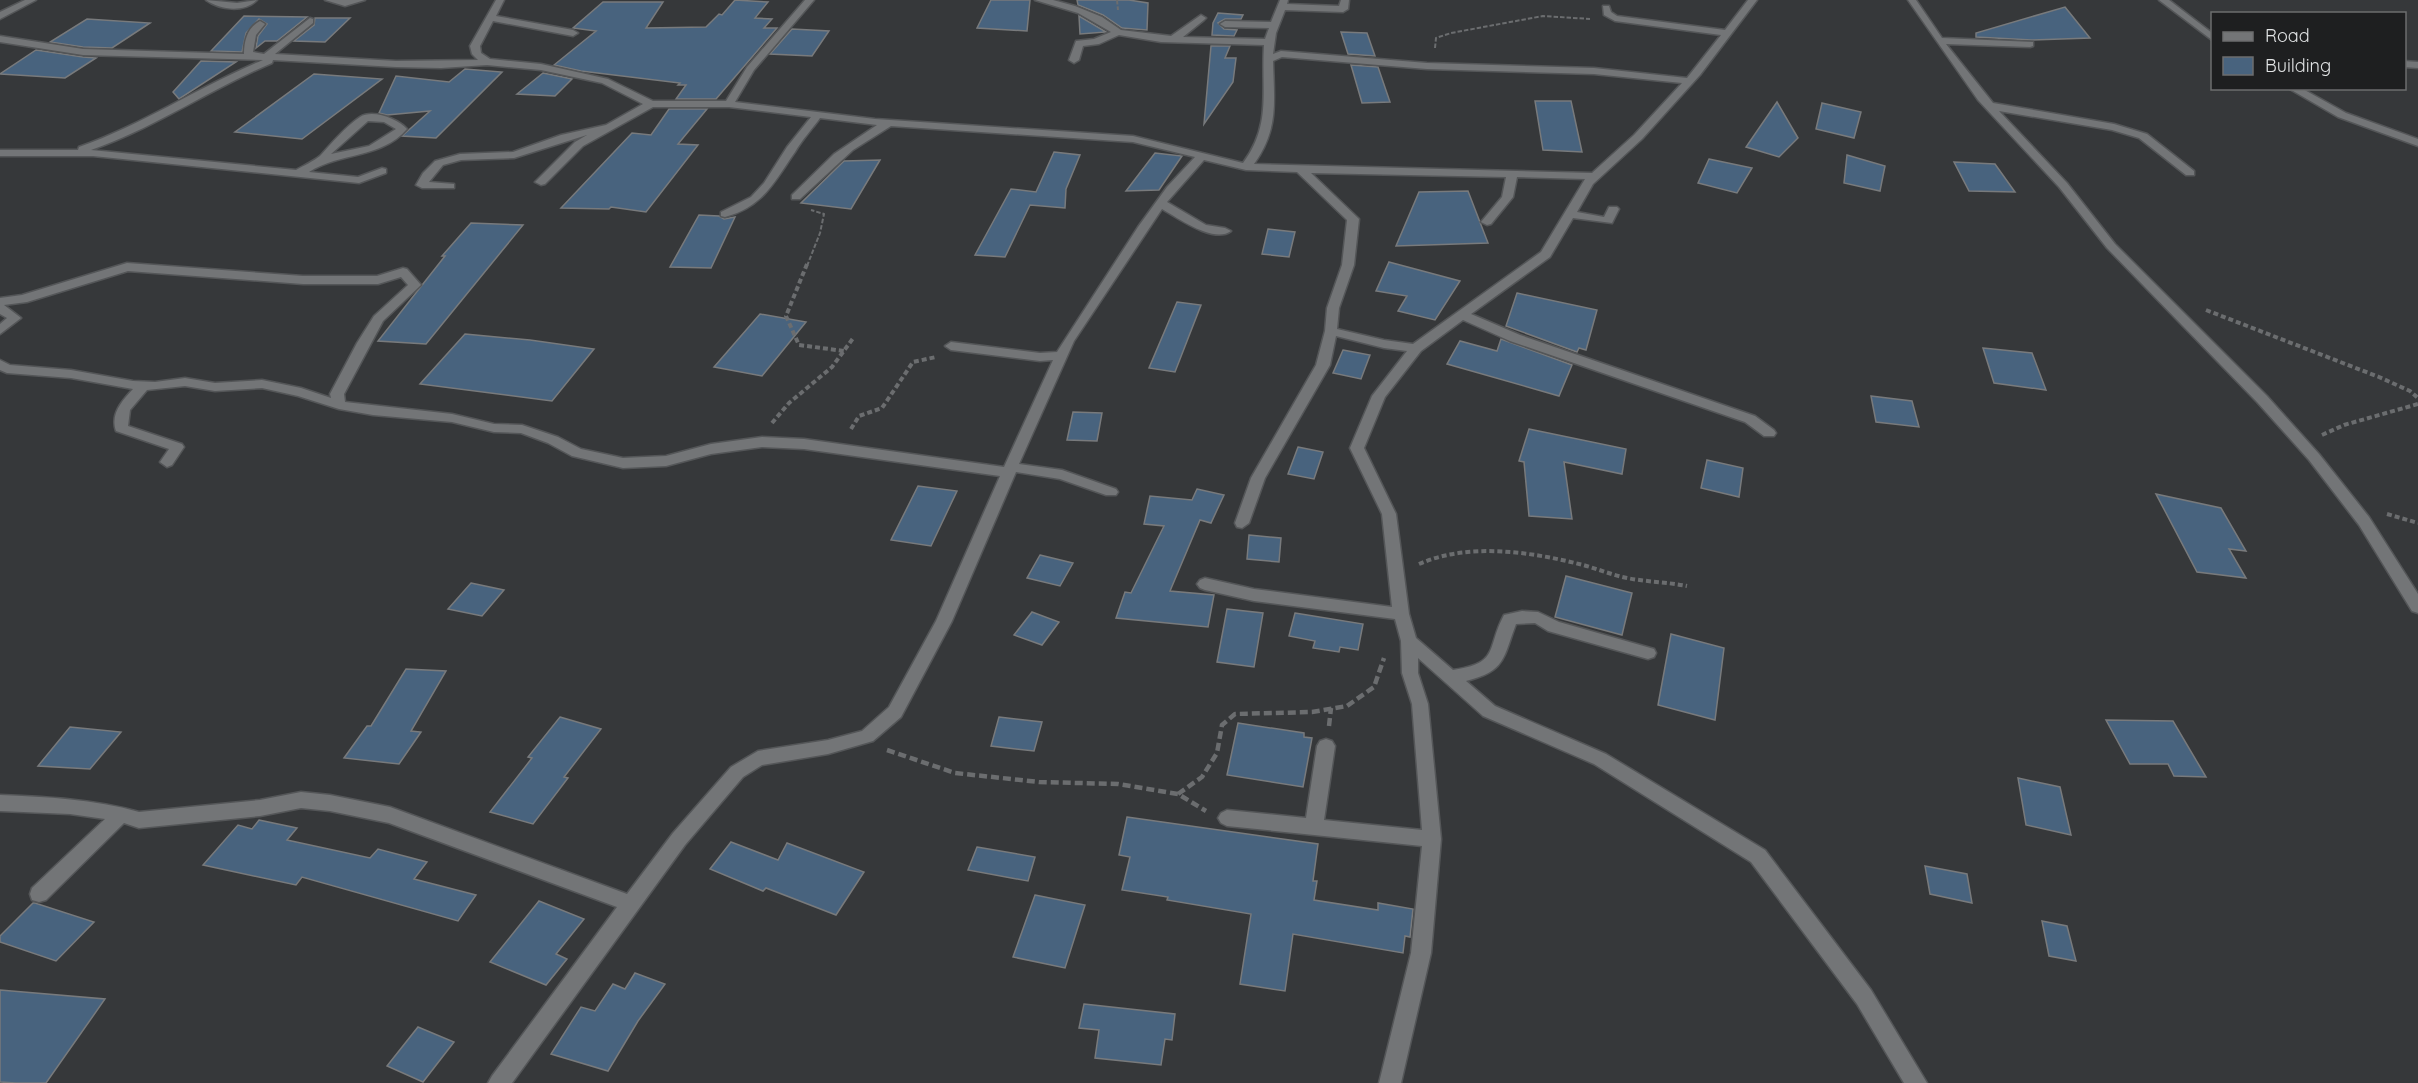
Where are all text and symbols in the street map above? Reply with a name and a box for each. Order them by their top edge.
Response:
legend [2211,12,2406,90]
text: Road [2265,24,2310,47]
text: Building [2265,54,2331,77]

